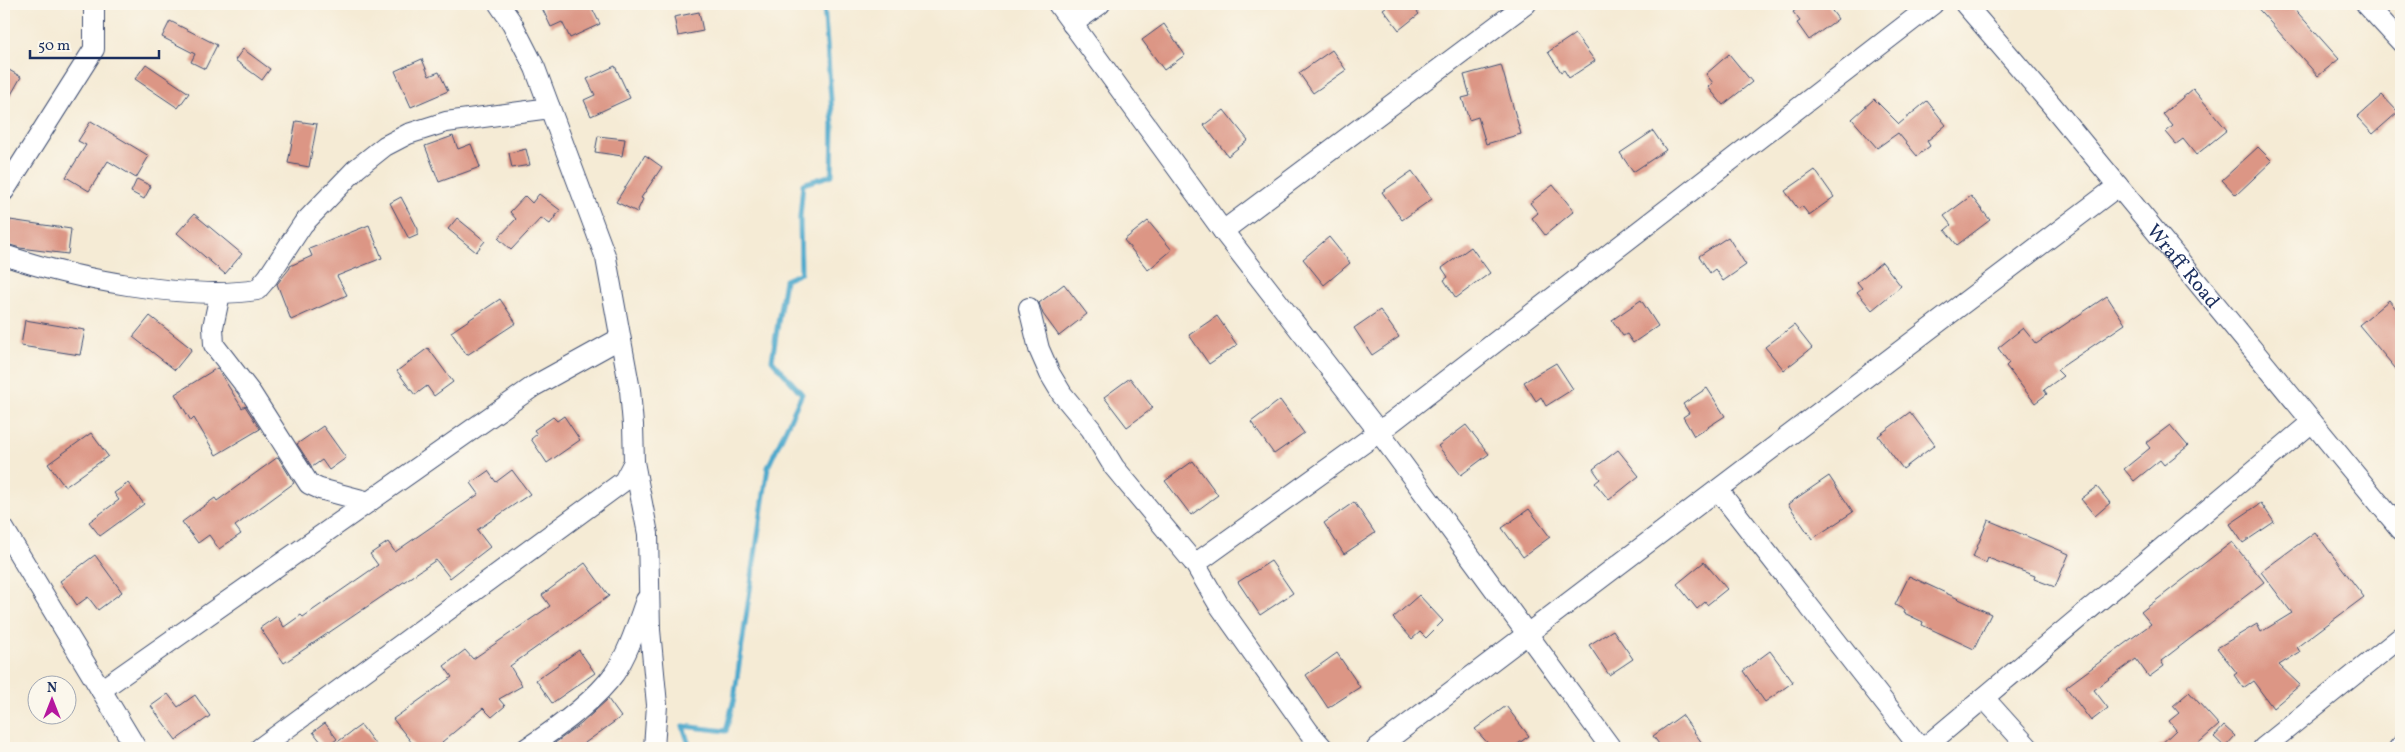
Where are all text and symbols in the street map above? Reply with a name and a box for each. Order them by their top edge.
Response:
scale bar [30,28,159,60]
text: 50 m [38,36,70,57]
street label: Wraff Road [2139,219,2225,315]
north arrow [28,674,78,724]
text: N [47,679,57,698]

